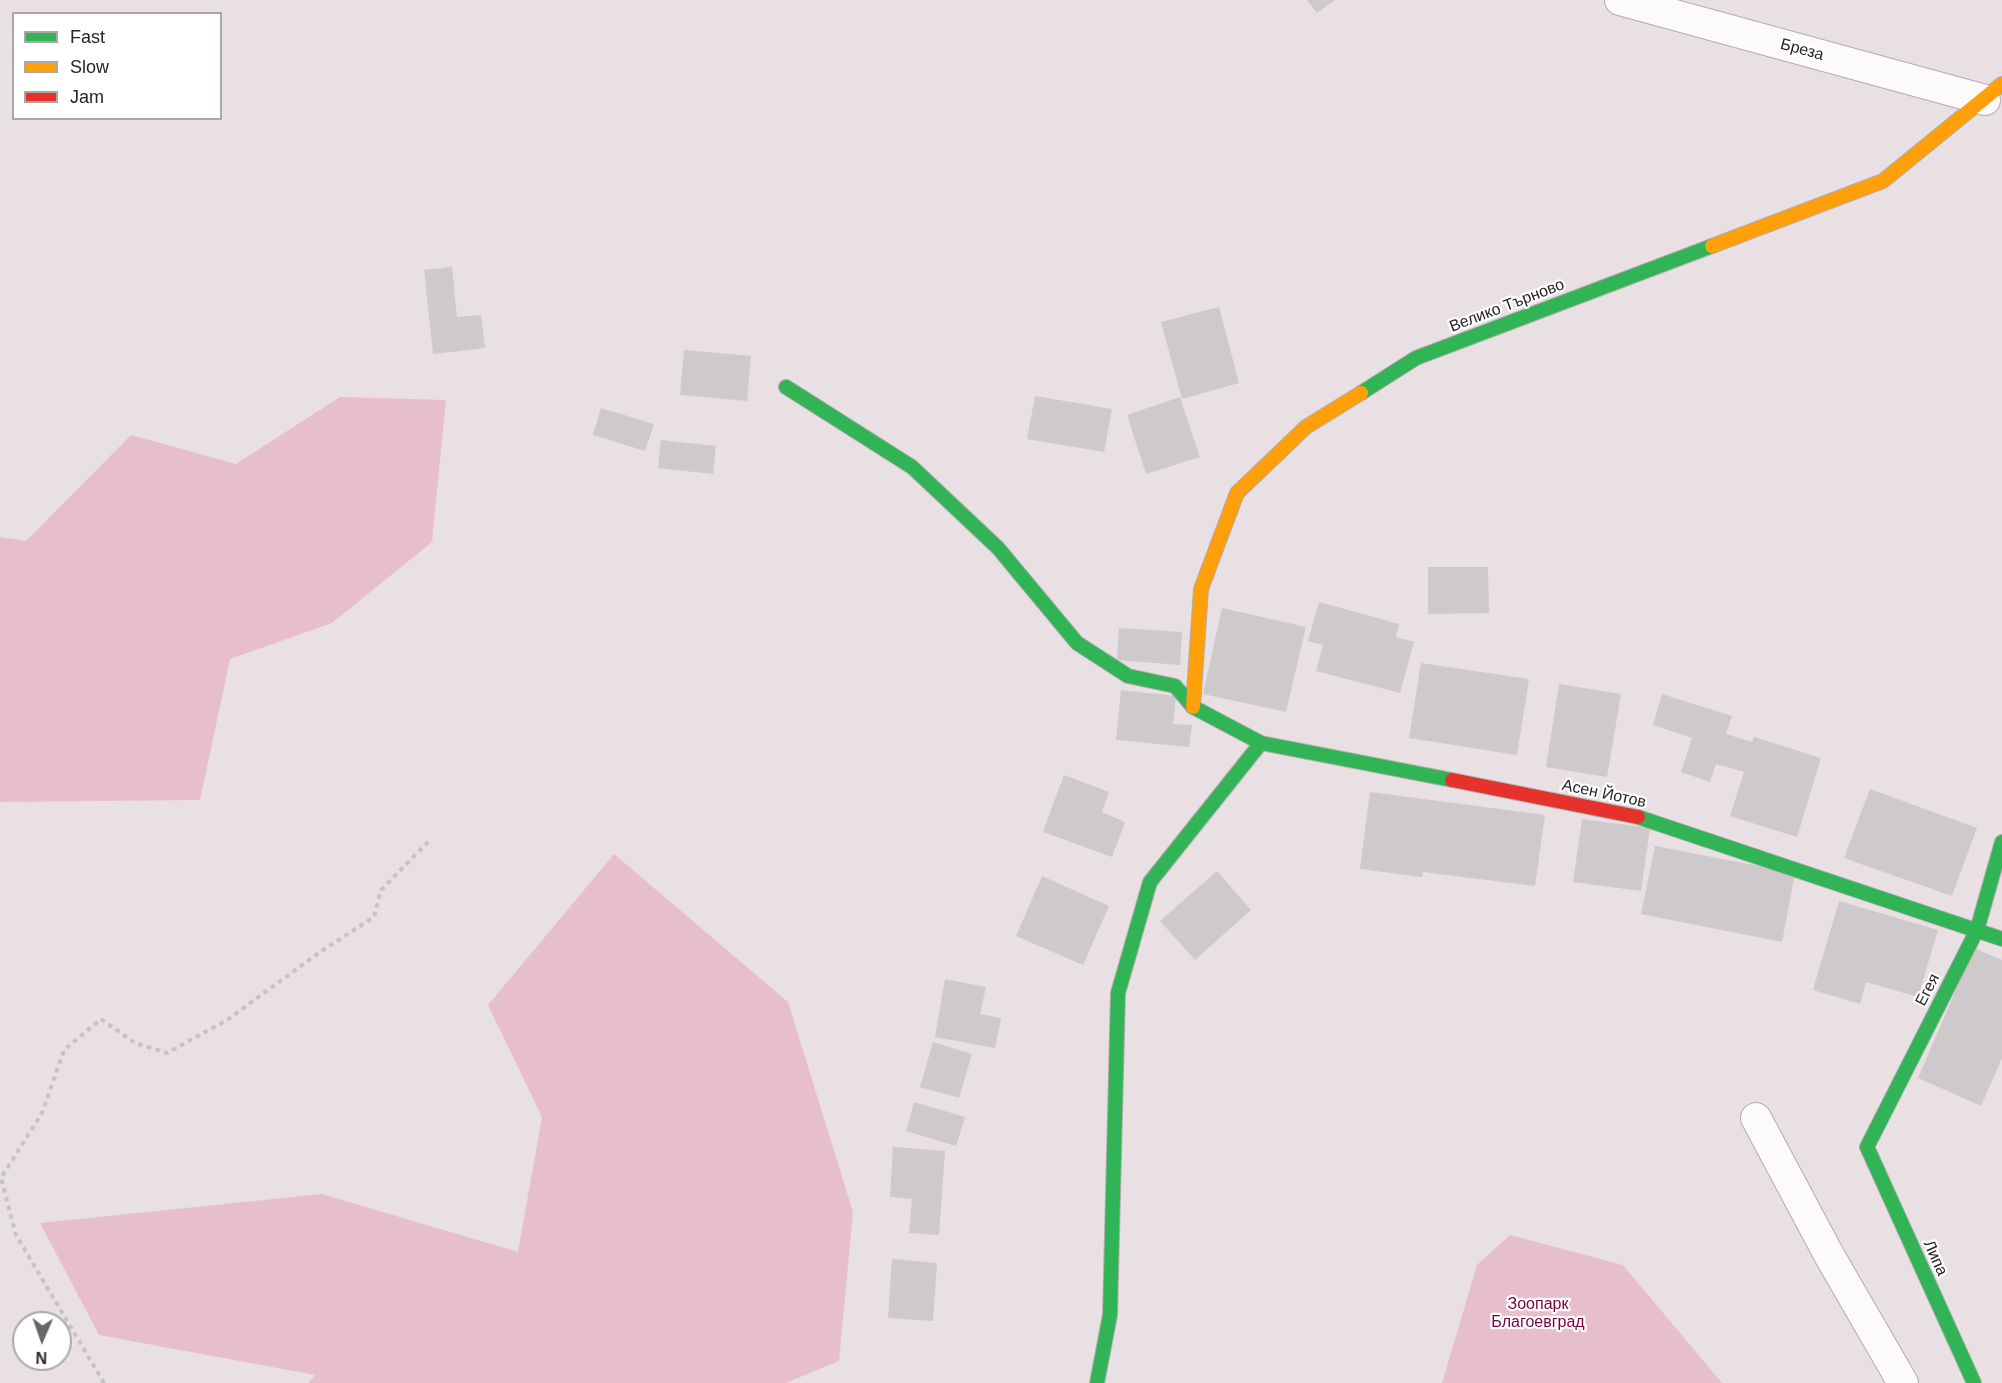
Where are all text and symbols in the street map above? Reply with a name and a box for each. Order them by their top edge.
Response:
legend [12,12,222,120]
text: Fast [70,27,105,47]
street label: Бреза [1778,35,1826,65]
text: Slow [70,57,109,77]
text: Jam [70,87,104,107]
street label: Велико Търново [1447,275,1567,337]
street label: Асен Йотов [1560,776,1648,812]
street label: Егея [1912,971,1944,1009]
street label: Липа [1919,1237,1951,1279]
park label: Зоопарк Благоевград [1491,1295,1585,1333]
north arrow [12,1311,72,1371]
text: N [35,1349,47,1366]

